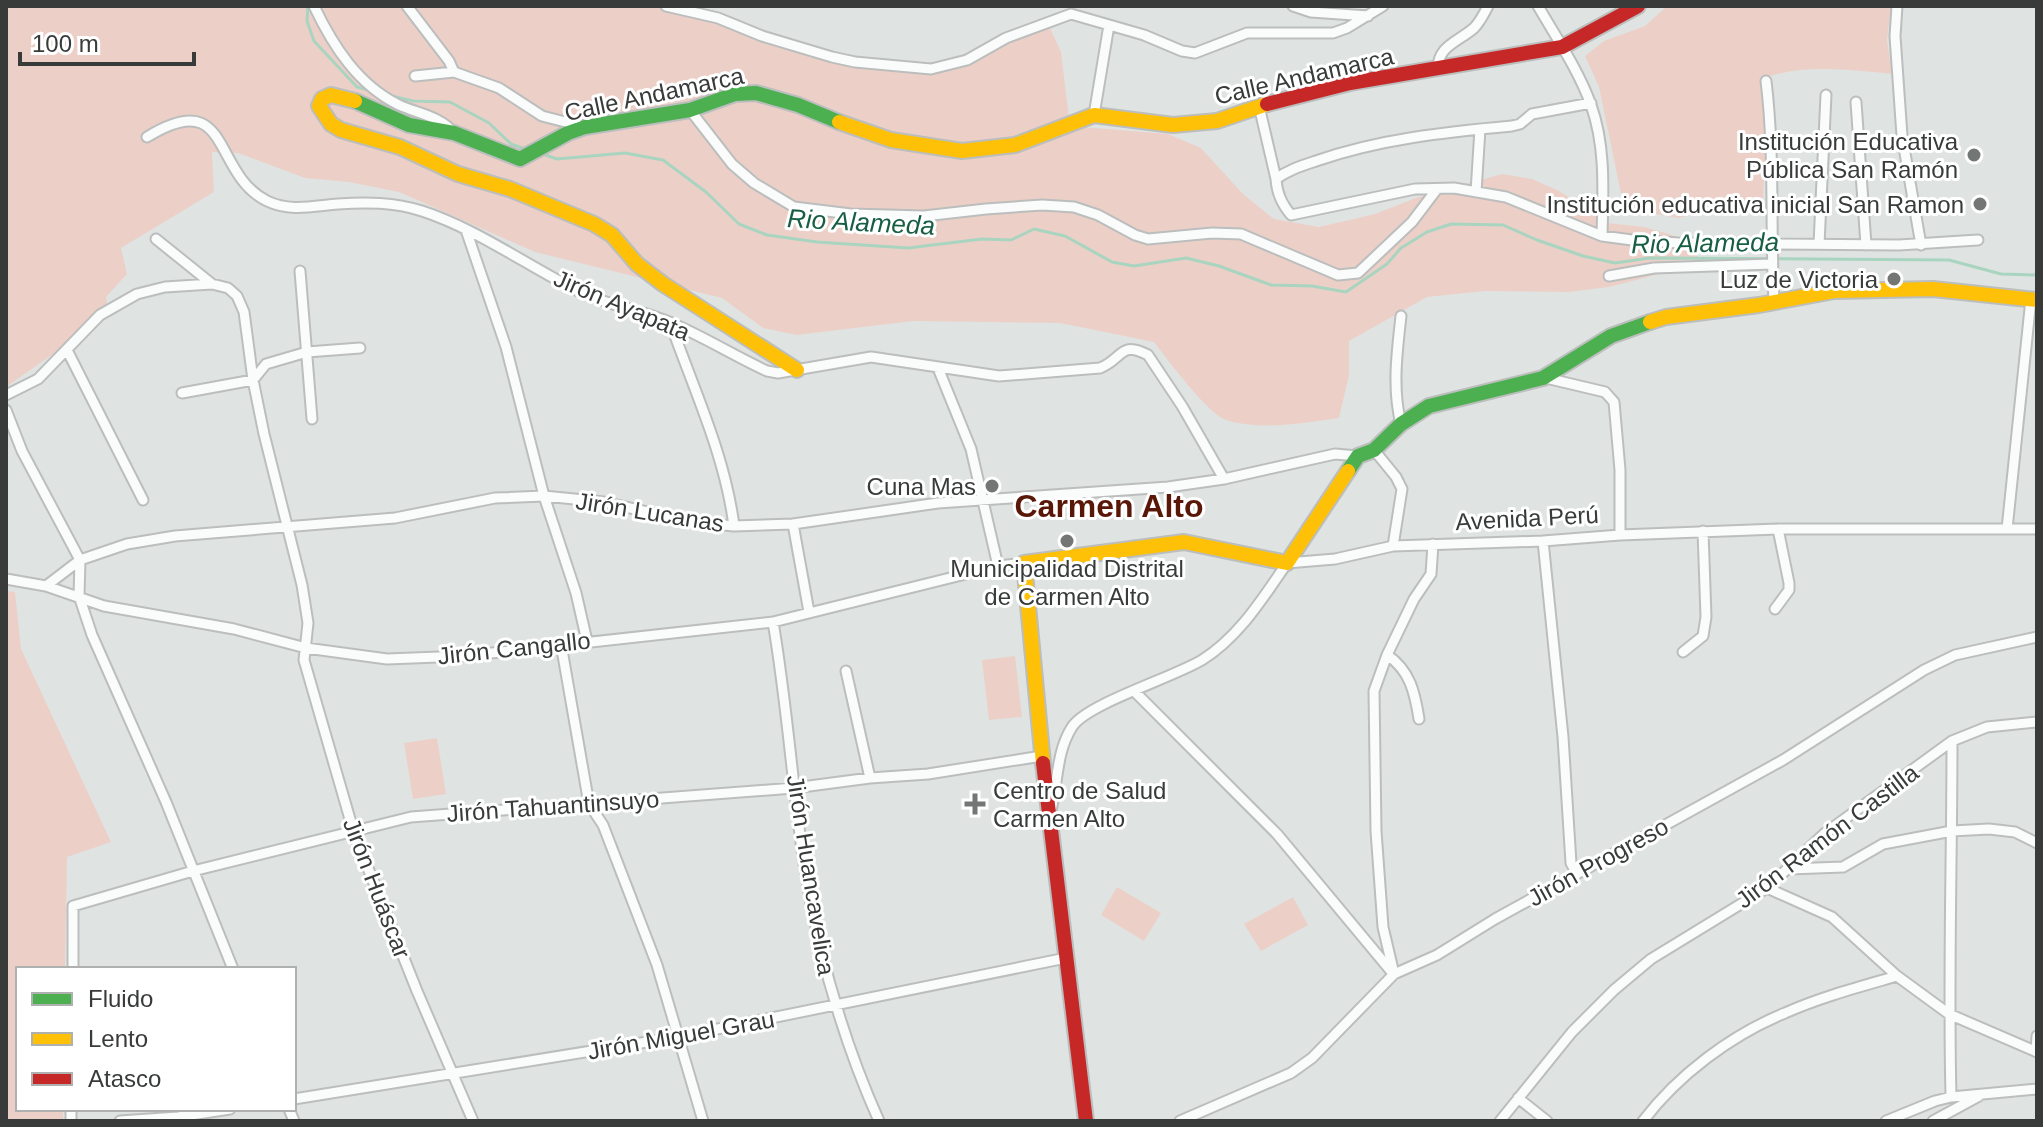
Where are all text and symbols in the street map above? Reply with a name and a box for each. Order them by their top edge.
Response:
scale bar [20,16,194,66]
text: 100 m [32,30,99,57]
street label: Calle Andamarca [1212,42,1397,110]
street label: Calle Andamarca [562,62,747,126]
place label: Institución Educativa Pública San Ramón [1738,128,1959,183]
marker: Institución Educativa Pública San Ramón [1965,146,1983,164]
place label: Institución educativa inicial San Ramon [1546,191,1964,218]
marker: Institución educativa inicial San Ramon [1971,195,1989,213]
water label: Rio Alameda [786,203,936,241]
water label: Rio Alameda [1631,227,1779,259]
street label: Jirón Ayapata [550,264,695,346]
place label: Luz de Victoria [1720,266,1879,293]
marker: Luz de Victoria [1885,270,1903,288]
place label: Cuna Mas [867,473,976,500]
marker: Cuna Mas [983,477,1001,495]
street label: Jirón Lucanas [574,487,726,537]
district label: Carmen Alto [1014,488,1204,524]
street label: Avenida Perú [1455,501,1599,535]
marker: Municipalidad Distrital de Carmen Alto [1058,532,1076,550]
place label: Municipalidad Distrital de Carmen Alto [950,555,1184,610]
street label: Jirón Cangallo [436,627,592,669]
street label: Jirón Ramón Castilla [1730,758,1924,913]
street label: Jirón Huancavelica [782,773,840,978]
place label: Centro de Salud Carmen Alto [993,777,1166,832]
street label: Jirón Tahuantinsuyo [446,785,660,827]
marker: Centro de Salud Carmen Alto [964,793,986,815]
street label: Jirón Progreso [1523,812,1673,912]
street label: Jirón Huáscar [338,814,416,962]
legend [16,967,296,1111]
text: Fluido [88,985,153,1012]
street label: Jirón Miguel Grau [585,1005,777,1065]
text: Lento [88,1025,148,1052]
text: Atasco [88,1065,161,1092]

